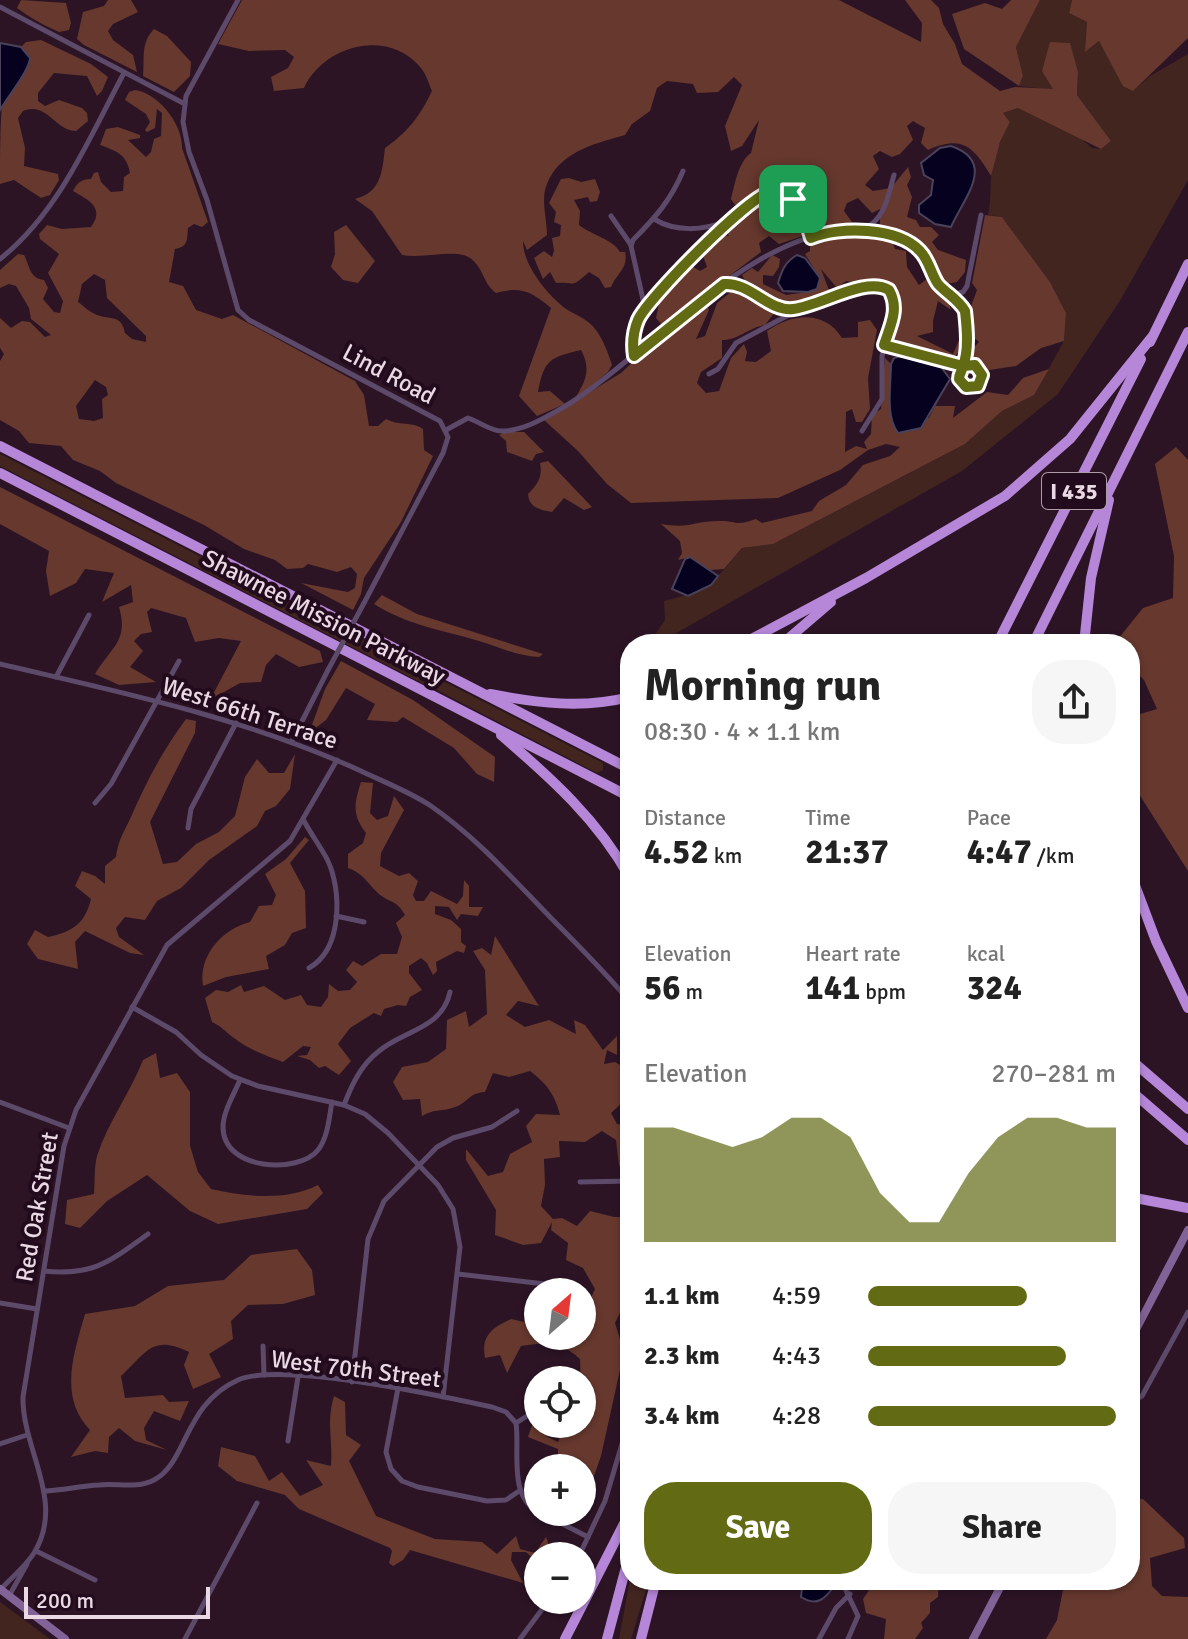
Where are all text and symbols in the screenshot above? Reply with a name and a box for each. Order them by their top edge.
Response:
pin [759,165,827,233]
icon: arrive [771,177,815,221]
street label: Lind Road [337,337,441,411]
road number: I 435 [1042,473,1106,509]
street label: Shawnee Mission Parkway [198,543,450,691]
text: Morning run [644,659,881,713]
button: share [1032,660,1116,744]
street label: West 66th Terrace [158,670,342,756]
text: 08:30 · 4 × 1.1 km [644,716,840,748]
text: Distance [644,804,726,831]
text: Time [805,804,851,831]
text: Pace [967,804,1011,831]
text: 4.52 [644,831,709,873]
text: 21:37 [805,831,889,873]
text: 4:47 [967,831,1032,873]
text: km [709,842,742,869]
text: /km [1032,842,1074,869]
text: Elevation [644,940,732,967]
text: Heart rate [805,940,901,967]
text: kcal [967,940,1005,967]
text: 56 [644,967,681,1009]
text: 141 [805,967,860,1009]
text: 324 [967,967,1022,1009]
text: m [681,978,703,1005]
text: bpm [860,978,906,1005]
text: Elevation [644,1058,748,1090]
text: 270–281 m [992,1058,1116,1090]
street label: Red Oak Street [9,1130,65,1284]
north arrow [524,1278,596,1350]
map controls [524,1278,596,1614]
text: 1.1 km [644,1280,720,1312]
text: 4:59 [772,1280,821,1312]
text: 2.3 km [644,1340,720,1372]
text: 4:43 [772,1340,821,1372]
street label: West 70th Street [269,1344,443,1394]
button: locate [524,1366,596,1438]
text: 3.4 km [644,1400,720,1432]
text: 4:28 [772,1400,821,1432]
button: + [524,1454,596,1526]
button: Save [644,1482,872,1574]
button: Share [888,1482,1116,1574]
button: − [524,1542,596,1614]
scale bar [24,1583,210,1619]
text: 200 m [36,1587,94,1614]

